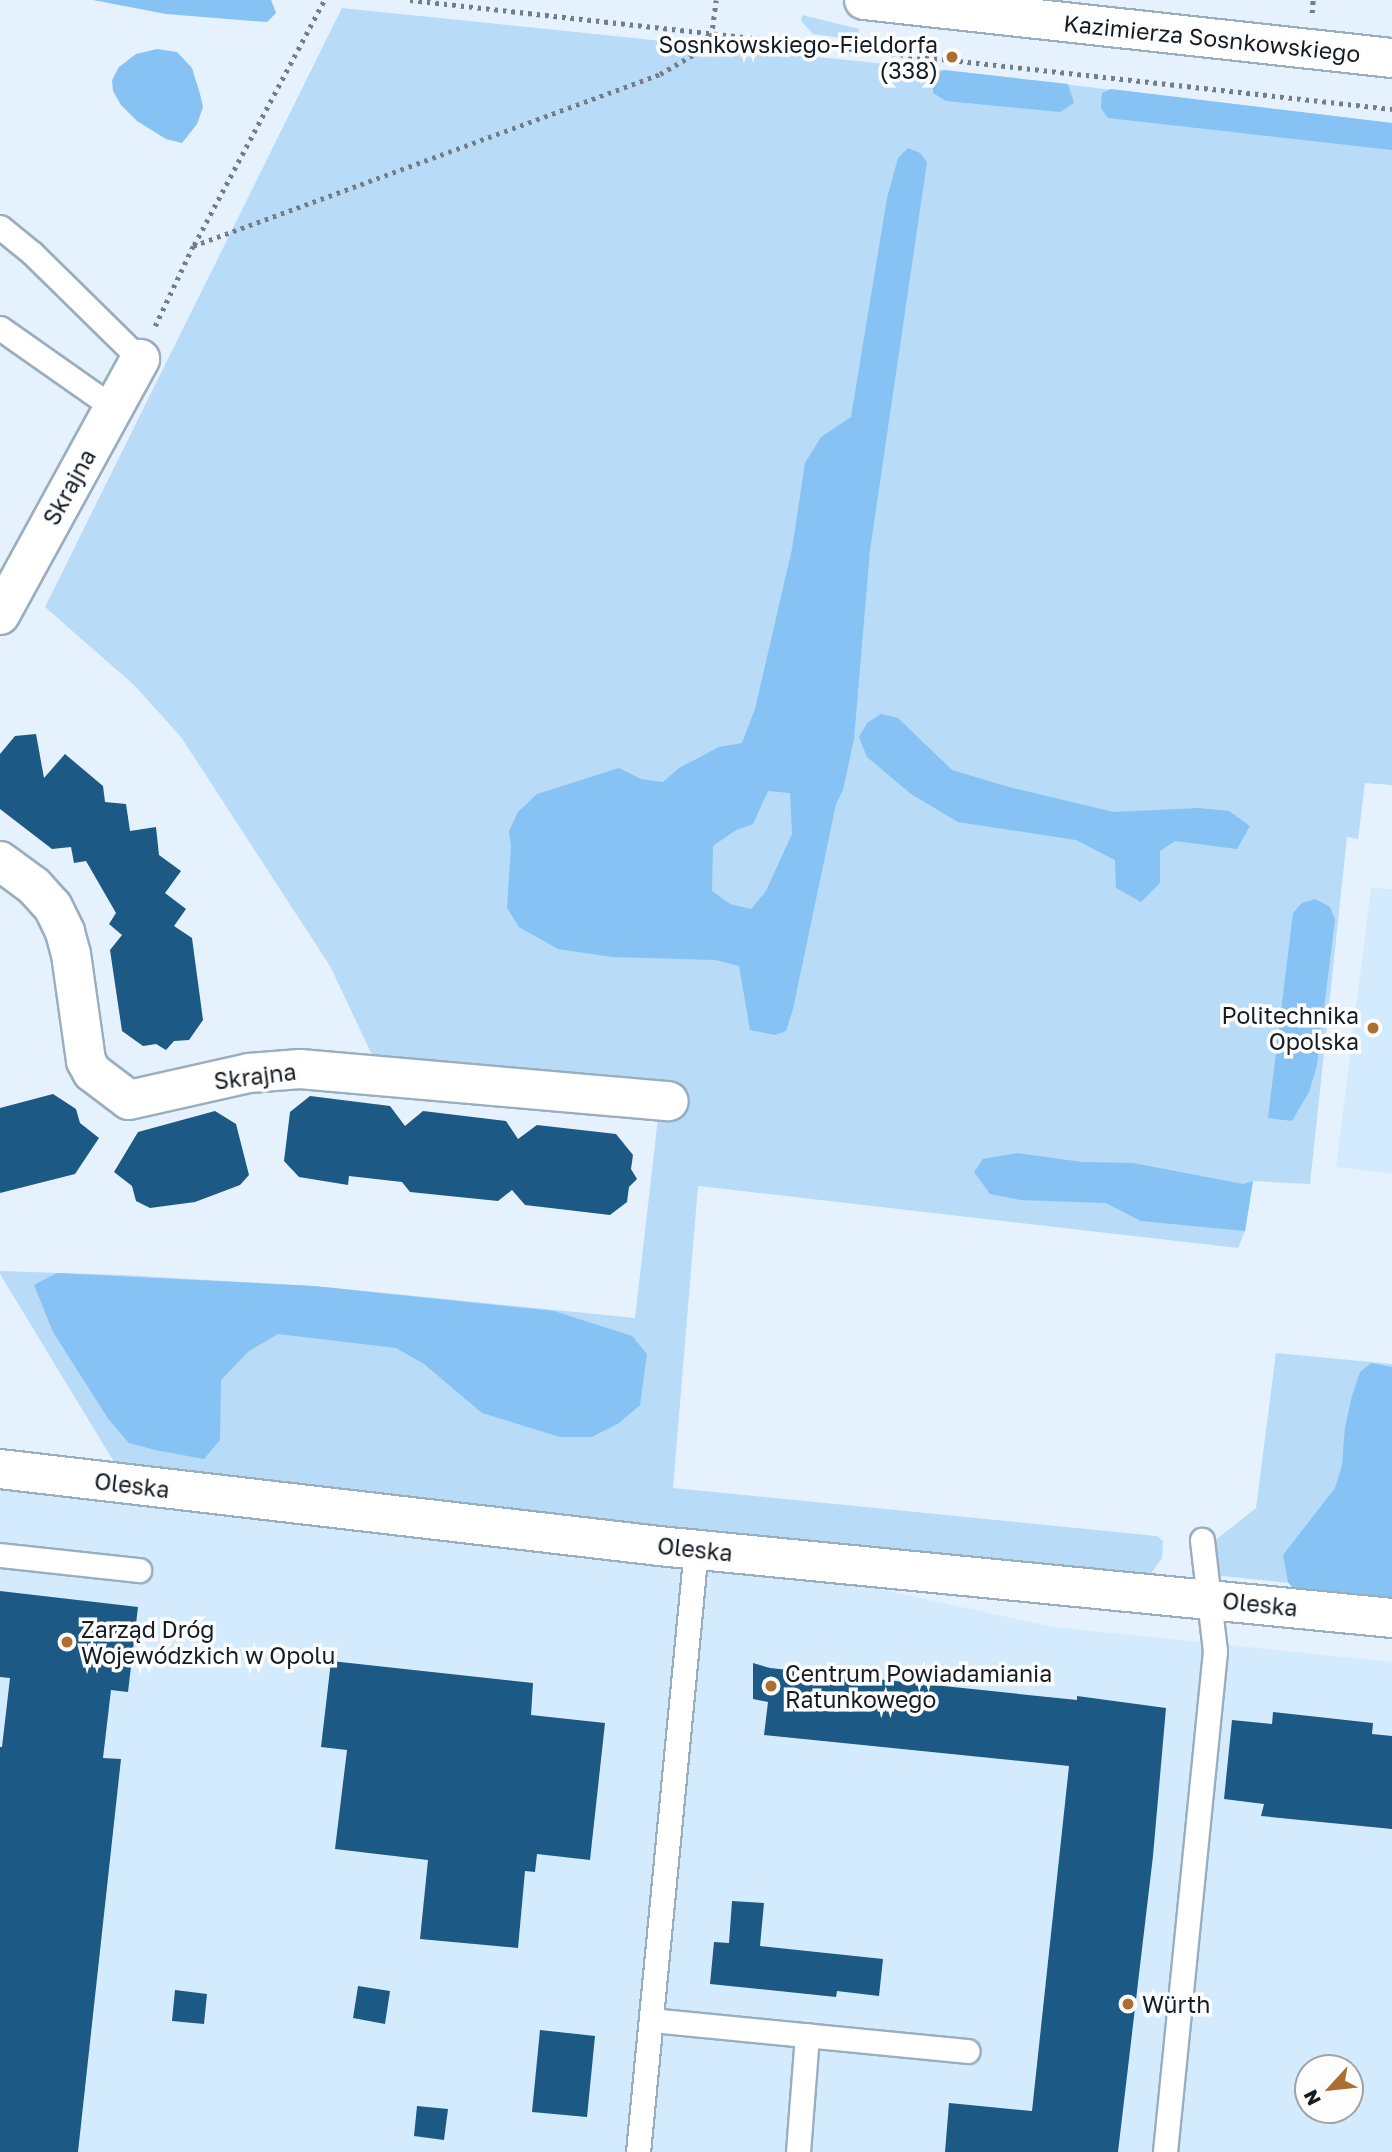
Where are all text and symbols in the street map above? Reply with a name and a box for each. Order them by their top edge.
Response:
street label: Kazimierza Sosnkowskiego [1062,9,1362,67]
place label: Sosnkowskiego-Fieldorfa (338) [658,30,938,84]
marker: Sosnkowskiego-Fieldorfa (338) [944,49,960,65]
street label: Skrajna [37,444,101,530]
place label: Politechnika Opolska [1222,1001,1359,1055]
marker: Politechnika Opolska [1365,1020,1381,1036]
street label: Skrajna [212,1057,298,1095]
street label: Oleska [93,1467,171,1503]
street label: Oleska [656,1531,734,1567]
street label: Oleska [1221,1586,1299,1622]
place label: Zarząd Dróg Wojewódzkich w Opolu [81,1615,336,1669]
marker: Zarząd Dróg Wojewódzkich w Opolu [59,1634,75,1650]
place label: Centrum Powiadamiania Ratunkowego [785,1659,1052,1713]
marker: Centrum Powiadamiania Ratunkowego [763,1678,779,1694]
place label: Würth [1142,1990,1210,2018]
marker: Würth [1120,1996,1136,2012]
north arrow [1294,2054,1364,2124]
text: N [1298,2086,1325,2110]

